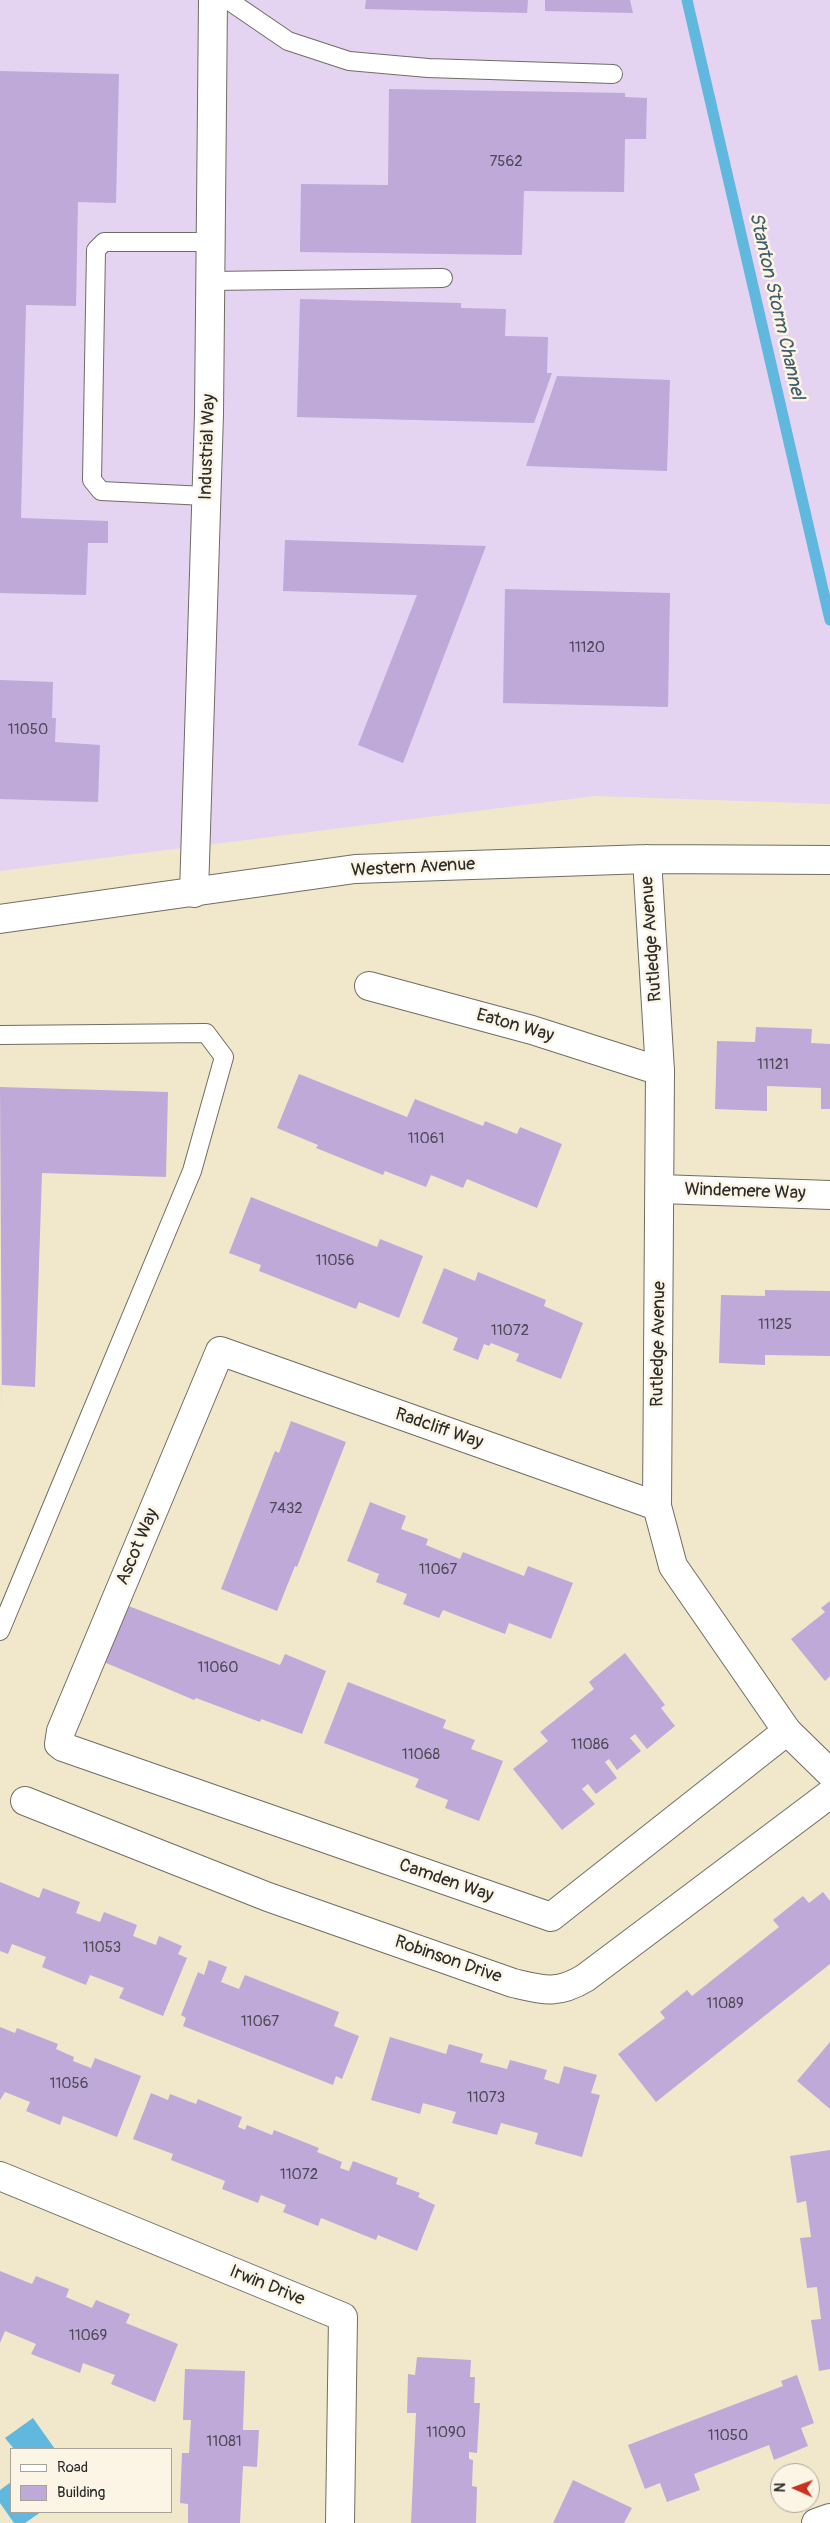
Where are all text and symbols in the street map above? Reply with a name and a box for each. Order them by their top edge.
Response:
house number: 7562 [489,153,523,171]
water label: Stanton Storm Channel [743,210,809,402]
street label: Industrial Way [195,394,221,500]
house number: 11120 [569,639,605,657]
house number: 11050 [8,721,48,739]
street label: Western Avenue [350,854,476,882]
street label: Rutledge Avenue [637,876,667,1002]
street label: Eaton Way [474,1005,556,1047]
house number: 11121 [757,1056,789,1074]
house number: 11061 [408,1130,444,1148]
street label: Windemere Way [684,1179,806,1205]
house number: 11056 [316,1252,354,1270]
street label: Rutledge Avenue [647,1281,671,1407]
house number: 11125 [758,1316,792,1334]
house number: 11072 [491,1322,529,1340]
street label: Radcliff Way [392,1404,486,1454]
house number: 7432 [269,1500,303,1518]
street label: Ascot Way [112,1505,164,1589]
house number: 11067 [419,1561,457,1579]
house number: 11060 [198,1659,238,1677]
house number: 11086 [571,1736,609,1754]
house number: 11068 [402,1746,440,1764]
street label: Camden Way [396,1855,496,1907]
street label: Robinson Drive [392,1932,504,1988]
house number: 11053 [83,1939,121,1957]
house number: 11089 [706,1995,744,2013]
house number: 11067 [241,2013,279,2031]
house number: 11056 [50,2075,88,2093]
house number: 11073 [467,2089,505,2107]
house number: 11072 [280,2166,318,2184]
street label: Irwin Drive [226,2261,308,2311]
house number: 11069 [69,2327,107,2345]
house number: 11090 [426,2424,466,2442]
house number: 11050 [708,2427,748,2445]
house number: 11081 [206,2433,242,2451]
legend [10,2448,172,2513]
text: Road [57,2458,88,2477]
north arrow [770,2463,820,2513]
text: N [772,2482,789,2493]
text: Building [57,2483,105,2502]

